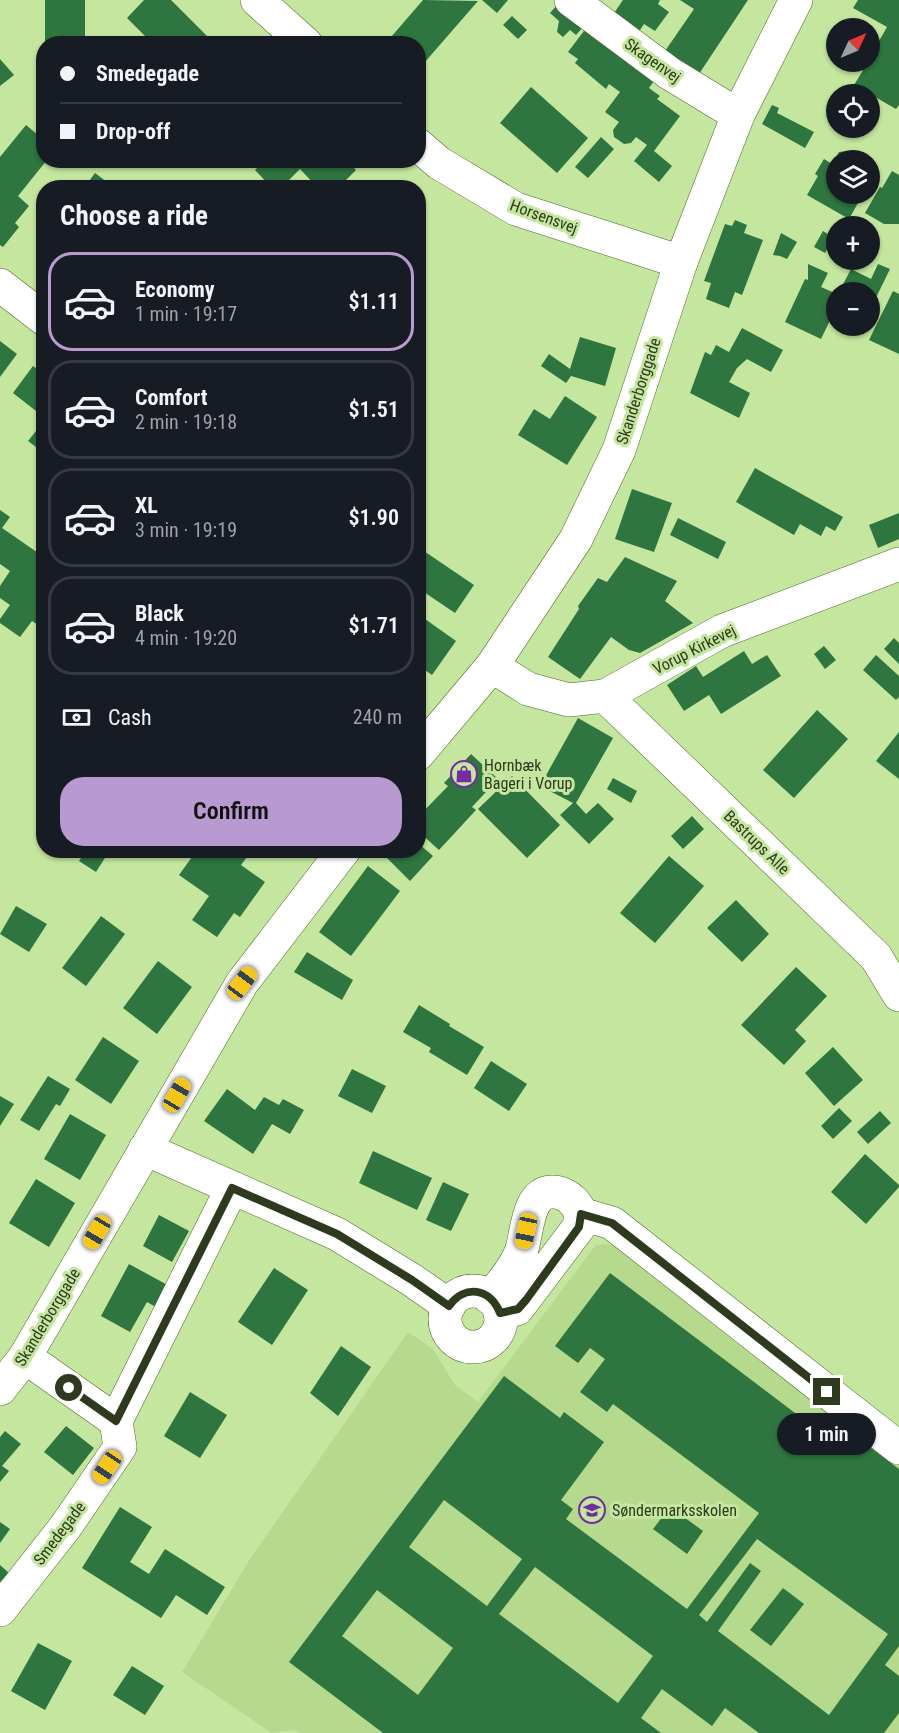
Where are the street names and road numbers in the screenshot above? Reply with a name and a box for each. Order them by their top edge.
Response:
street label: Skagenvej [621,34,684,87]
street label: Horsensvej [507,195,580,237]
street label: Skanderborggade [612,336,665,447]
street label: Vorup Kirkevej [650,620,739,678]
street label: Bastrups Alle [720,806,793,878]
street label: Skanderborggade [11,1265,84,1370]
street label: Smedegade [29,1498,89,1569]

